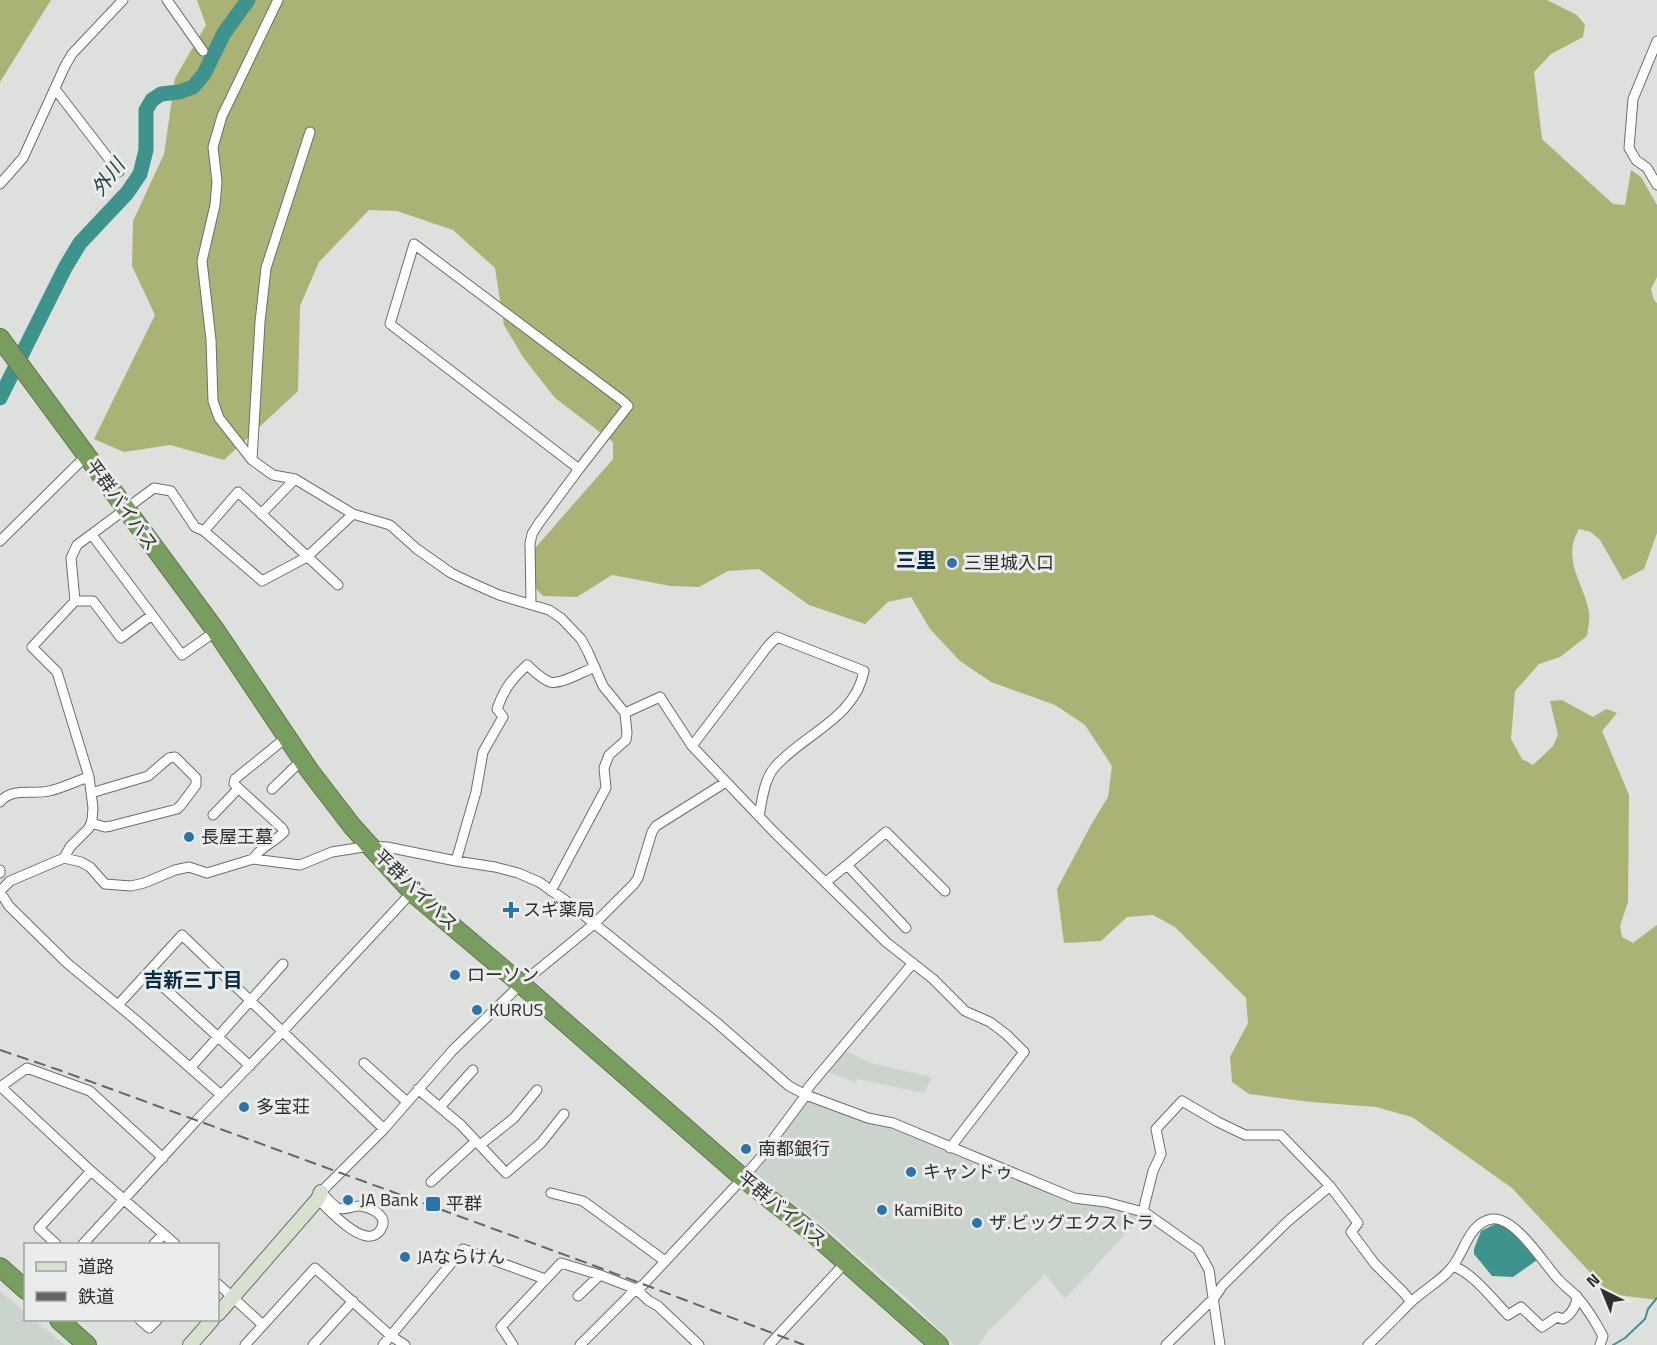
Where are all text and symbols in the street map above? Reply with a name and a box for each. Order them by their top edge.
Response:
water label: 外川 [83,150,133,202]
street label: 平群バイパス [80,453,165,556]
district label: 三里 [896,544,936,575]
place label: 三里城入口 [964,549,1054,576]
marker: 三里城入口 [945,556,959,570]
place label: 長屋王墓 [201,823,273,850]
marker: 長屋王墓 [182,830,196,844]
street label: 平群バイパス [368,843,464,937]
place label: スギ薬局 [523,896,595,923]
marker: スギ薬局 [504,903,518,917]
place label: ローソン [467,961,539,988]
district label: 吉新三丁目 [143,964,243,995]
marker: ローソン [448,968,462,982]
place label: KURUS [489,996,543,1023]
marker: KURUS [470,1003,484,1017]
place label: 多宝荘 [256,1093,310,1120]
marker: 多宝荘 [237,1100,251,1114]
place label: 南都銀行 [758,1135,830,1162]
marker: 南都銀行 [739,1142,753,1156]
place label: キャンドゥ [923,1158,1013,1185]
street label: 平群バイパス [732,1164,833,1253]
marker: キャンドゥ [904,1165,918,1179]
place label: JA Bank [360,1186,419,1213]
place label: 平群 [446,1190,482,1217]
marker: JA Bank [341,1193,355,1207]
marker: 平群 [424,1195,442,1213]
place label: KamiBito [894,1196,963,1223]
marker: KamiBito [875,1203,889,1217]
place label: ザ.ビッグエクストラ [989,1209,1154,1236]
marker: ザ.ビッグエクストラ [970,1216,984,1230]
legend [24,1243,219,1321]
place label: JAならけん [417,1243,505,1270]
marker: JAならけん [398,1250,412,1264]
text: 道路 [78,1253,114,1280]
north arrow [1573,1261,1633,1321]
text: N [1581,1267,1605,1293]
text: 鉄道 [78,1283,114,1310]

